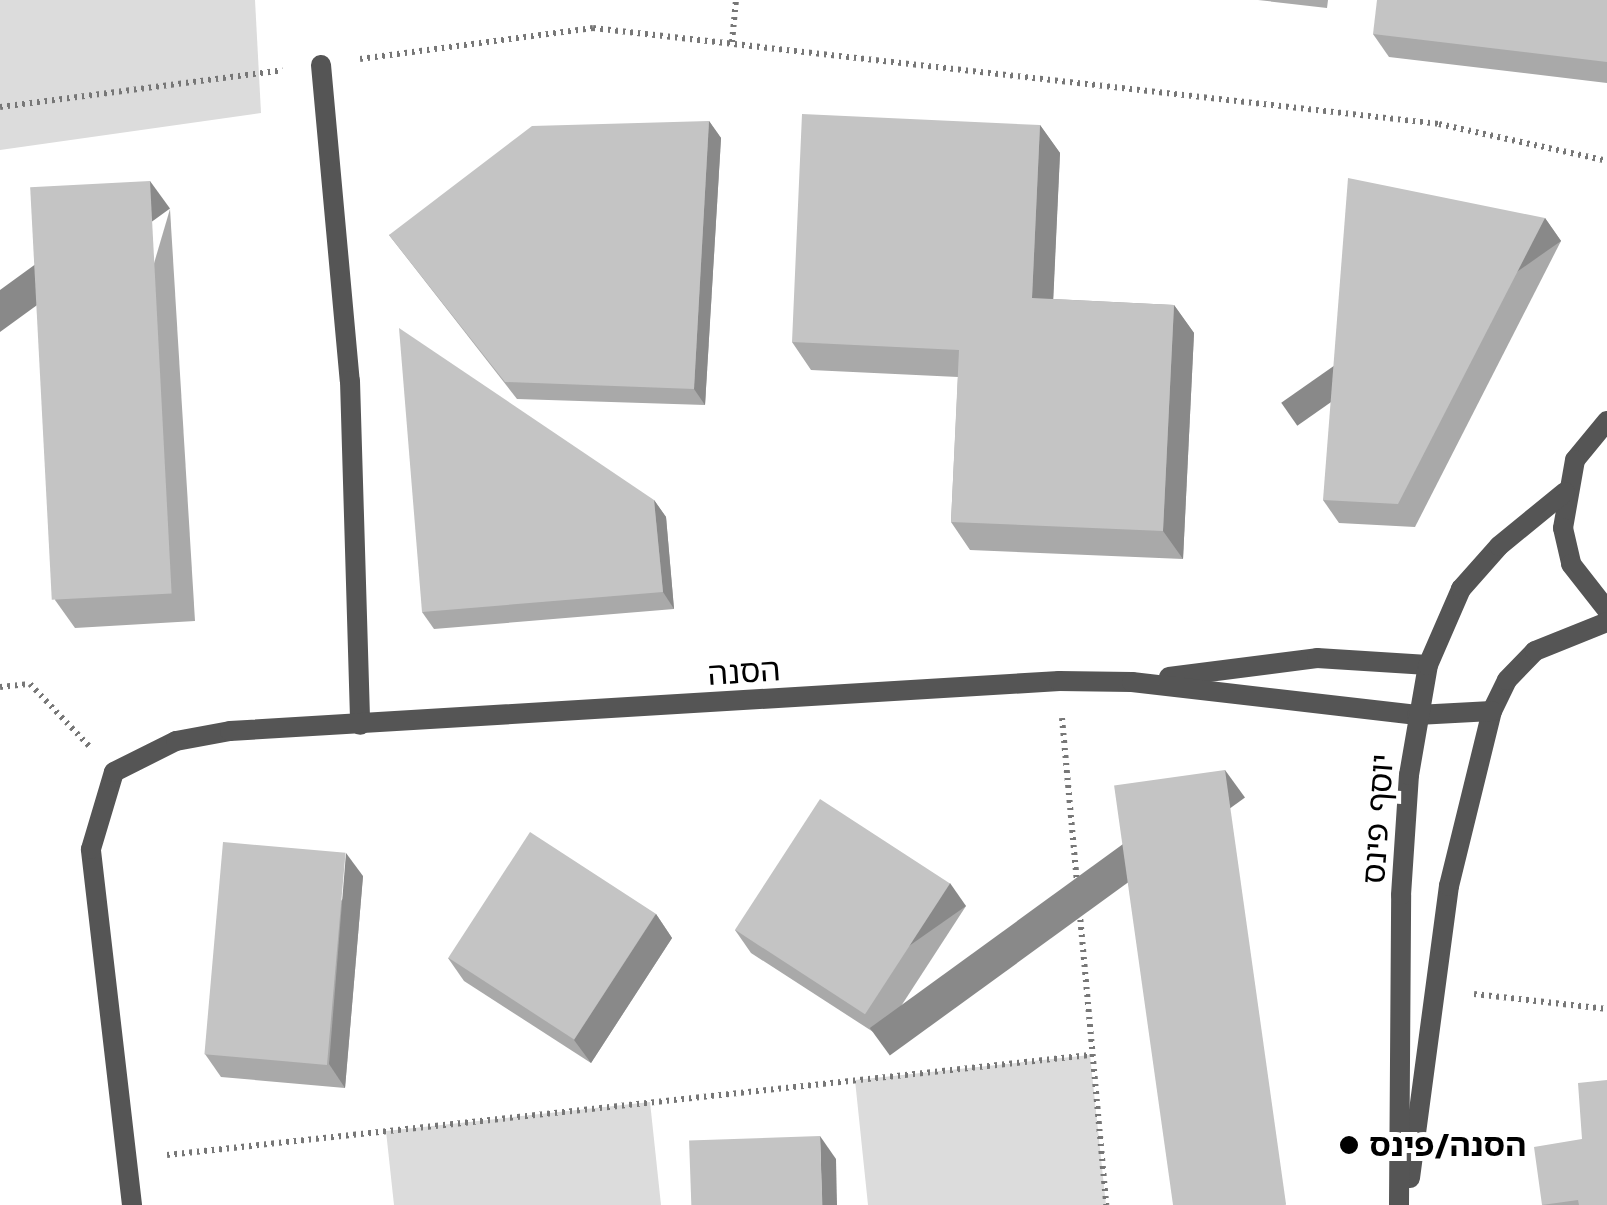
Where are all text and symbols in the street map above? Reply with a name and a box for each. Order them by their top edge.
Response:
street label: הסנה [706,650,782,694]
street label: יוסף פינס [1354,753,1402,885]
place label: הסנה/פינס [1369,1126,1526,1164]
marker: הסנה/פינס [1338,1134,1360,1156]

